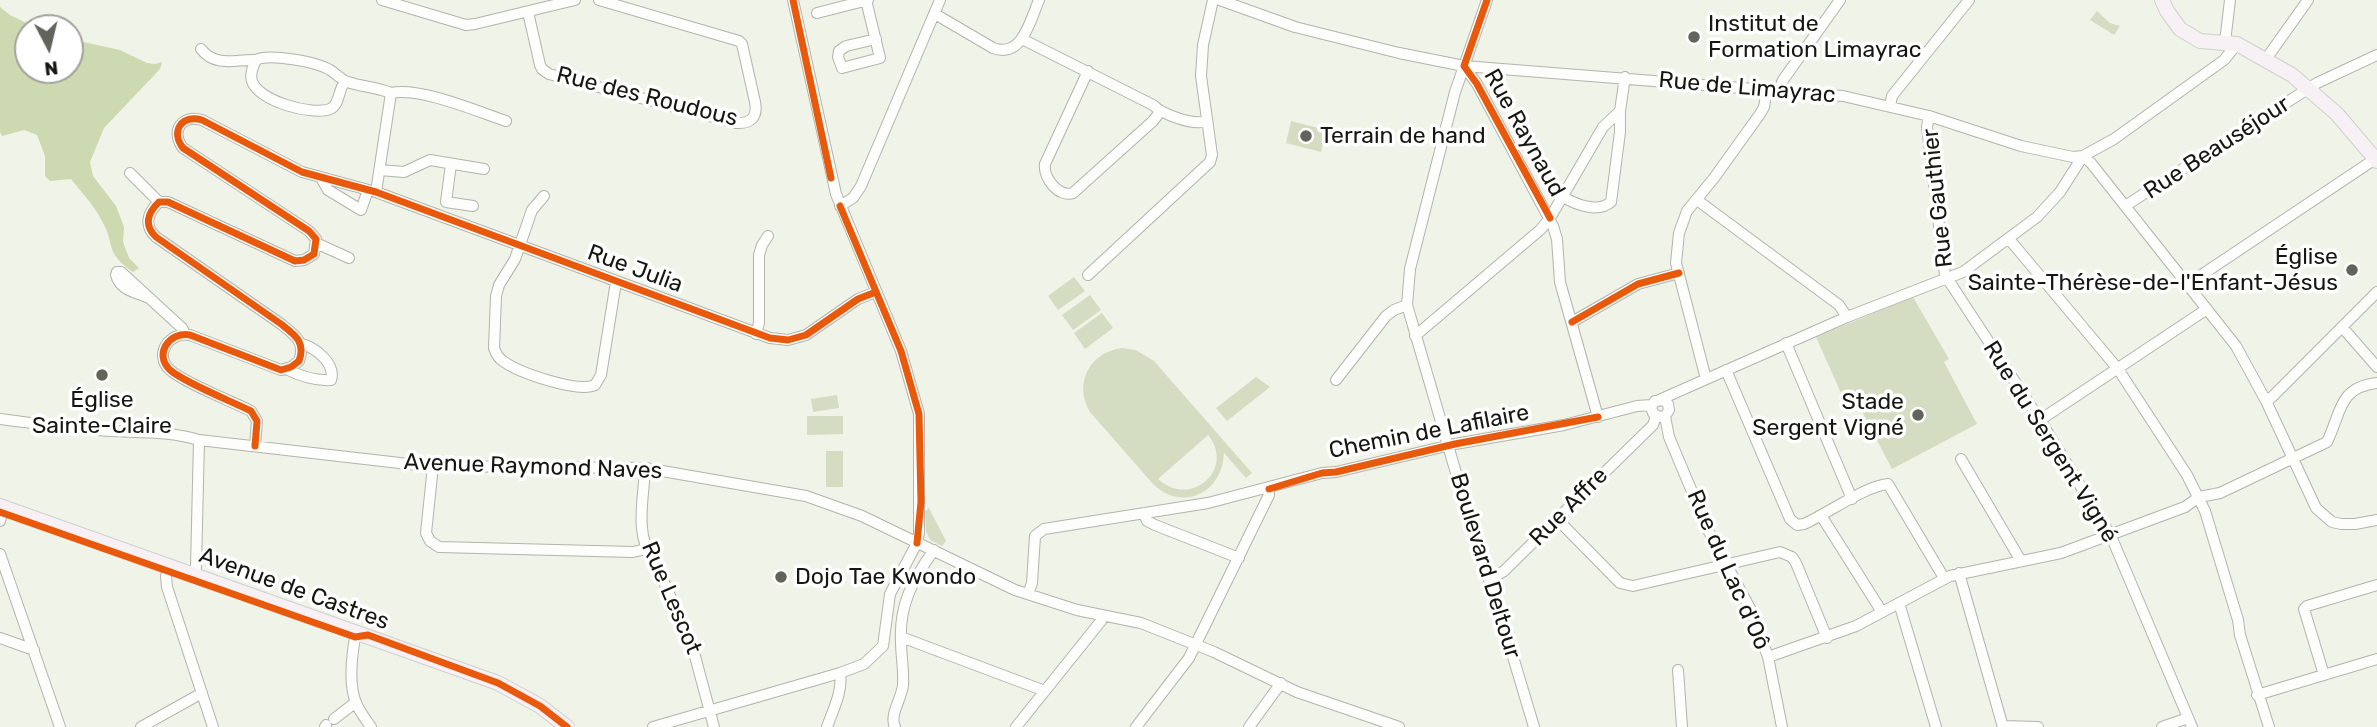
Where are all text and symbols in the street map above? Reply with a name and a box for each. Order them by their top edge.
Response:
place label: Institut de Formation Limayrac [1708,10,1922,64]
north arrow [14,14,84,84]
marker: Institut de Formation Limayrac [1686,29,1702,45]
text: N [43,56,60,81]
street label: Rue des Roudous [554,61,740,133]
street label: Rue Raynaud [1478,64,1570,202]
street label: Rue de Limayrac [1657,67,1837,109]
street label: Rue Beauséjour [2139,91,2295,205]
place label: Terrain de hand [1320,122,1486,150]
street label: Rue Gauthier [1917,127,1959,269]
marker: Terrain de hand [1298,128,1314,144]
street label: Rue Julia [583,239,687,299]
place label: Église Sainte-Thérèse-de-l'Enfant-Jésus [1968,243,2338,297]
marker: Église Sainte-Thérèse-de-l'Enfant-Jésus [2344,262,2360,278]
street label: Rue du Sergent Vigné [1977,336,2123,548]
marker: Église Sainte-Claire [94,367,110,383]
place label: Église Sainte-Claire [32,386,172,440]
place label: Stade Sergent Vigné [1752,388,1904,442]
street label: Chemin de Lafilaire [1327,399,1531,465]
marker: Stade Sergent Vigné [1910,407,1926,423]
street label: Avenue Raymond Naves [403,449,663,485]
street label: Rue Affre [1524,462,1614,552]
street label: Boulevard Deltour [1444,470,1526,662]
street label: Rue du Lac d'Oô [1680,486,1776,654]
street label: Rue Lescot [635,538,707,658]
street label: Avenue de Castres [195,542,393,636]
place label: Dojo Tae Kwondo [795,563,976,591]
marker: Dojo Tae Kwondo [773,569,789,585]

